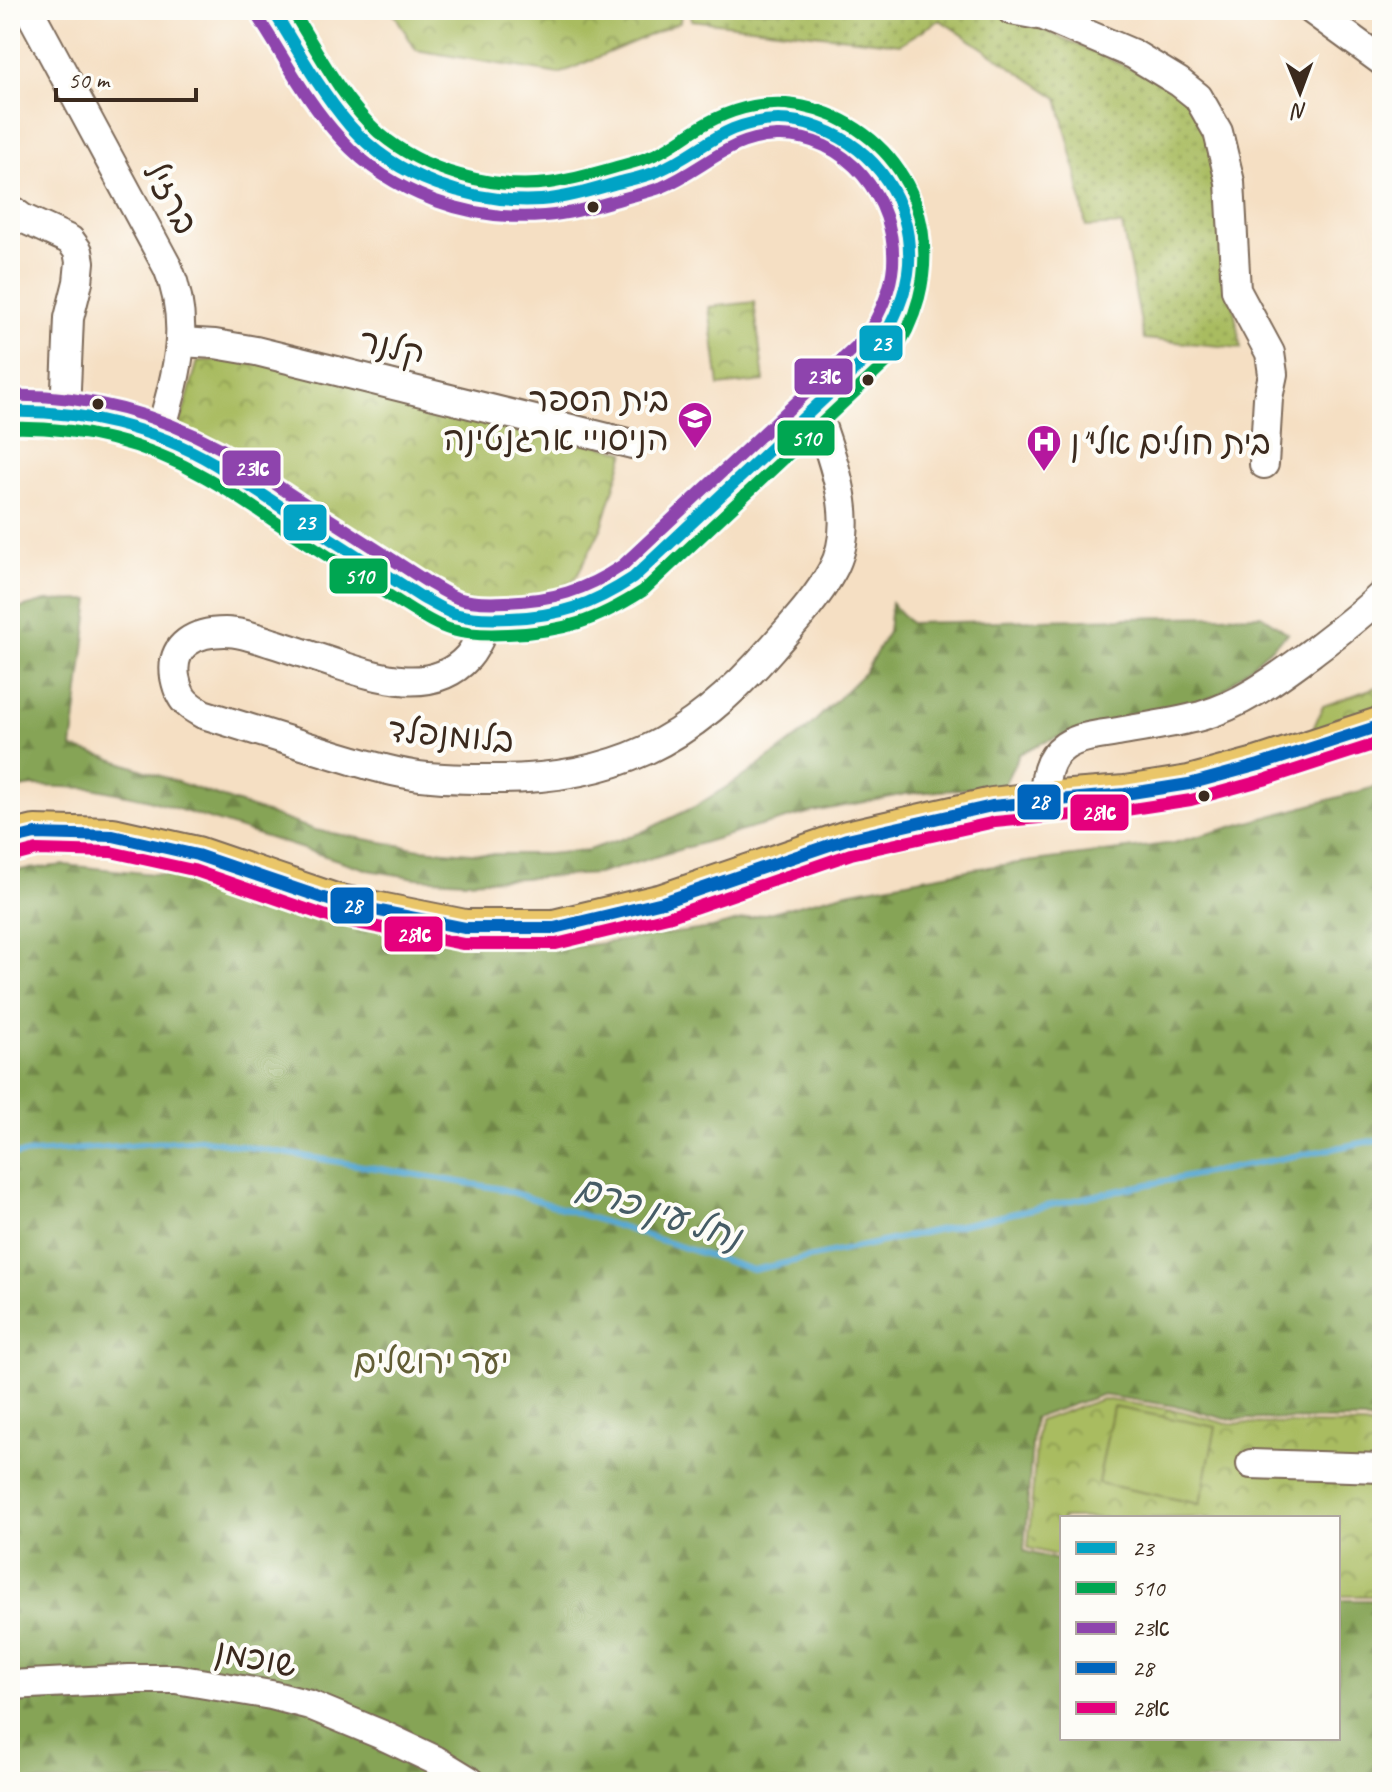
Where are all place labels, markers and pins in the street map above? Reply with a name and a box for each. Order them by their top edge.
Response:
unlabelled marker [585,199,601,215]
unlabelled marker [860,372,876,388]
place label: בית הספר הניסויי ארגנטינה [443,378,669,460]
unlabelled marker [90,396,106,412]
school or university icon: בית הספר הניסויי ארגנטינה [676,400,714,450]
place label: בית חולים אלי"ן [1070,421,1271,464]
hospital icon: בית חולים אלי"ן [1025,423,1063,473]
unlabelled marker [1196,788,1212,804]

